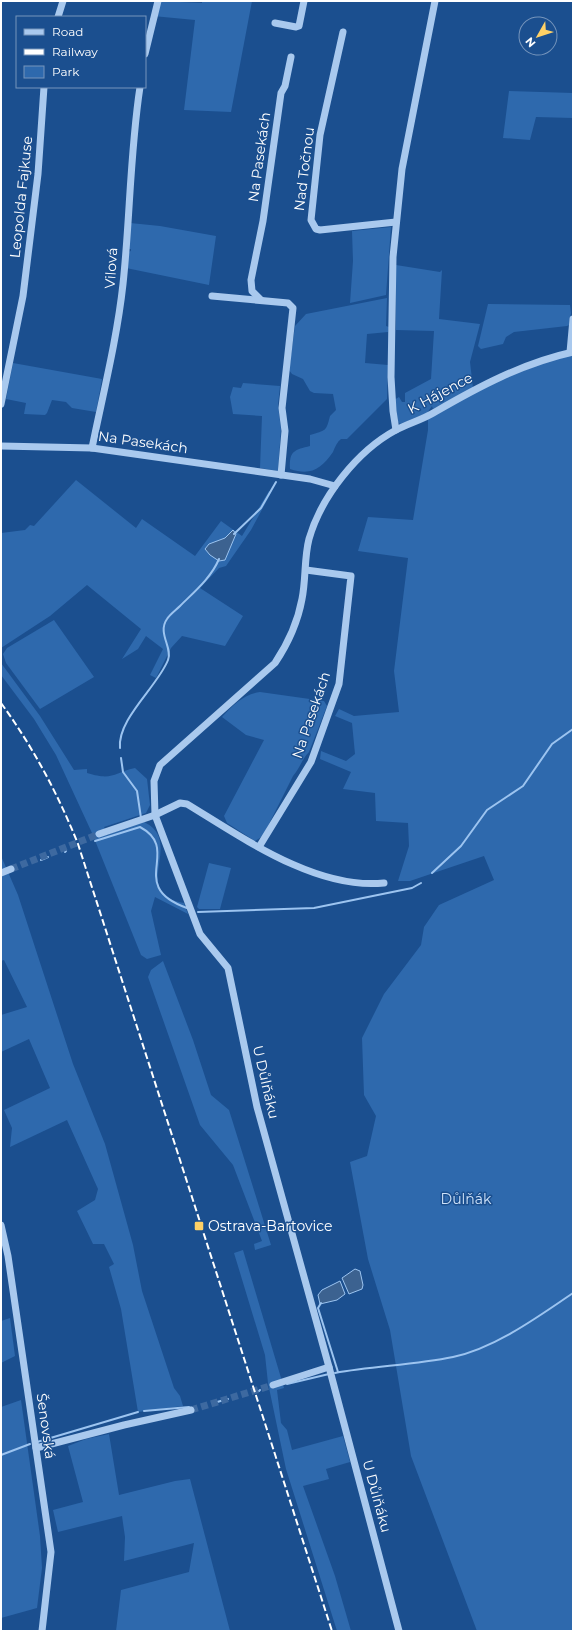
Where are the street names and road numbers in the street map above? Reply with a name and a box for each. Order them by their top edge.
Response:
street label: Na Pasekách [244,111,274,203]
street label: Nad Točnou [290,126,318,212]
street label: Leopolda Fajkuse [6,135,36,259]
street label: Vilová [101,247,121,289]
street label: K Hájence [404,368,476,418]
street label: Na Pasekách [97,427,189,457]
street label: Na Pasekách [288,669,334,761]
street label: U Důlňáku [249,1044,283,1120]
street label: Šenovská [32,1392,60,1460]
street label: U Důlňáku [359,1458,395,1534]

